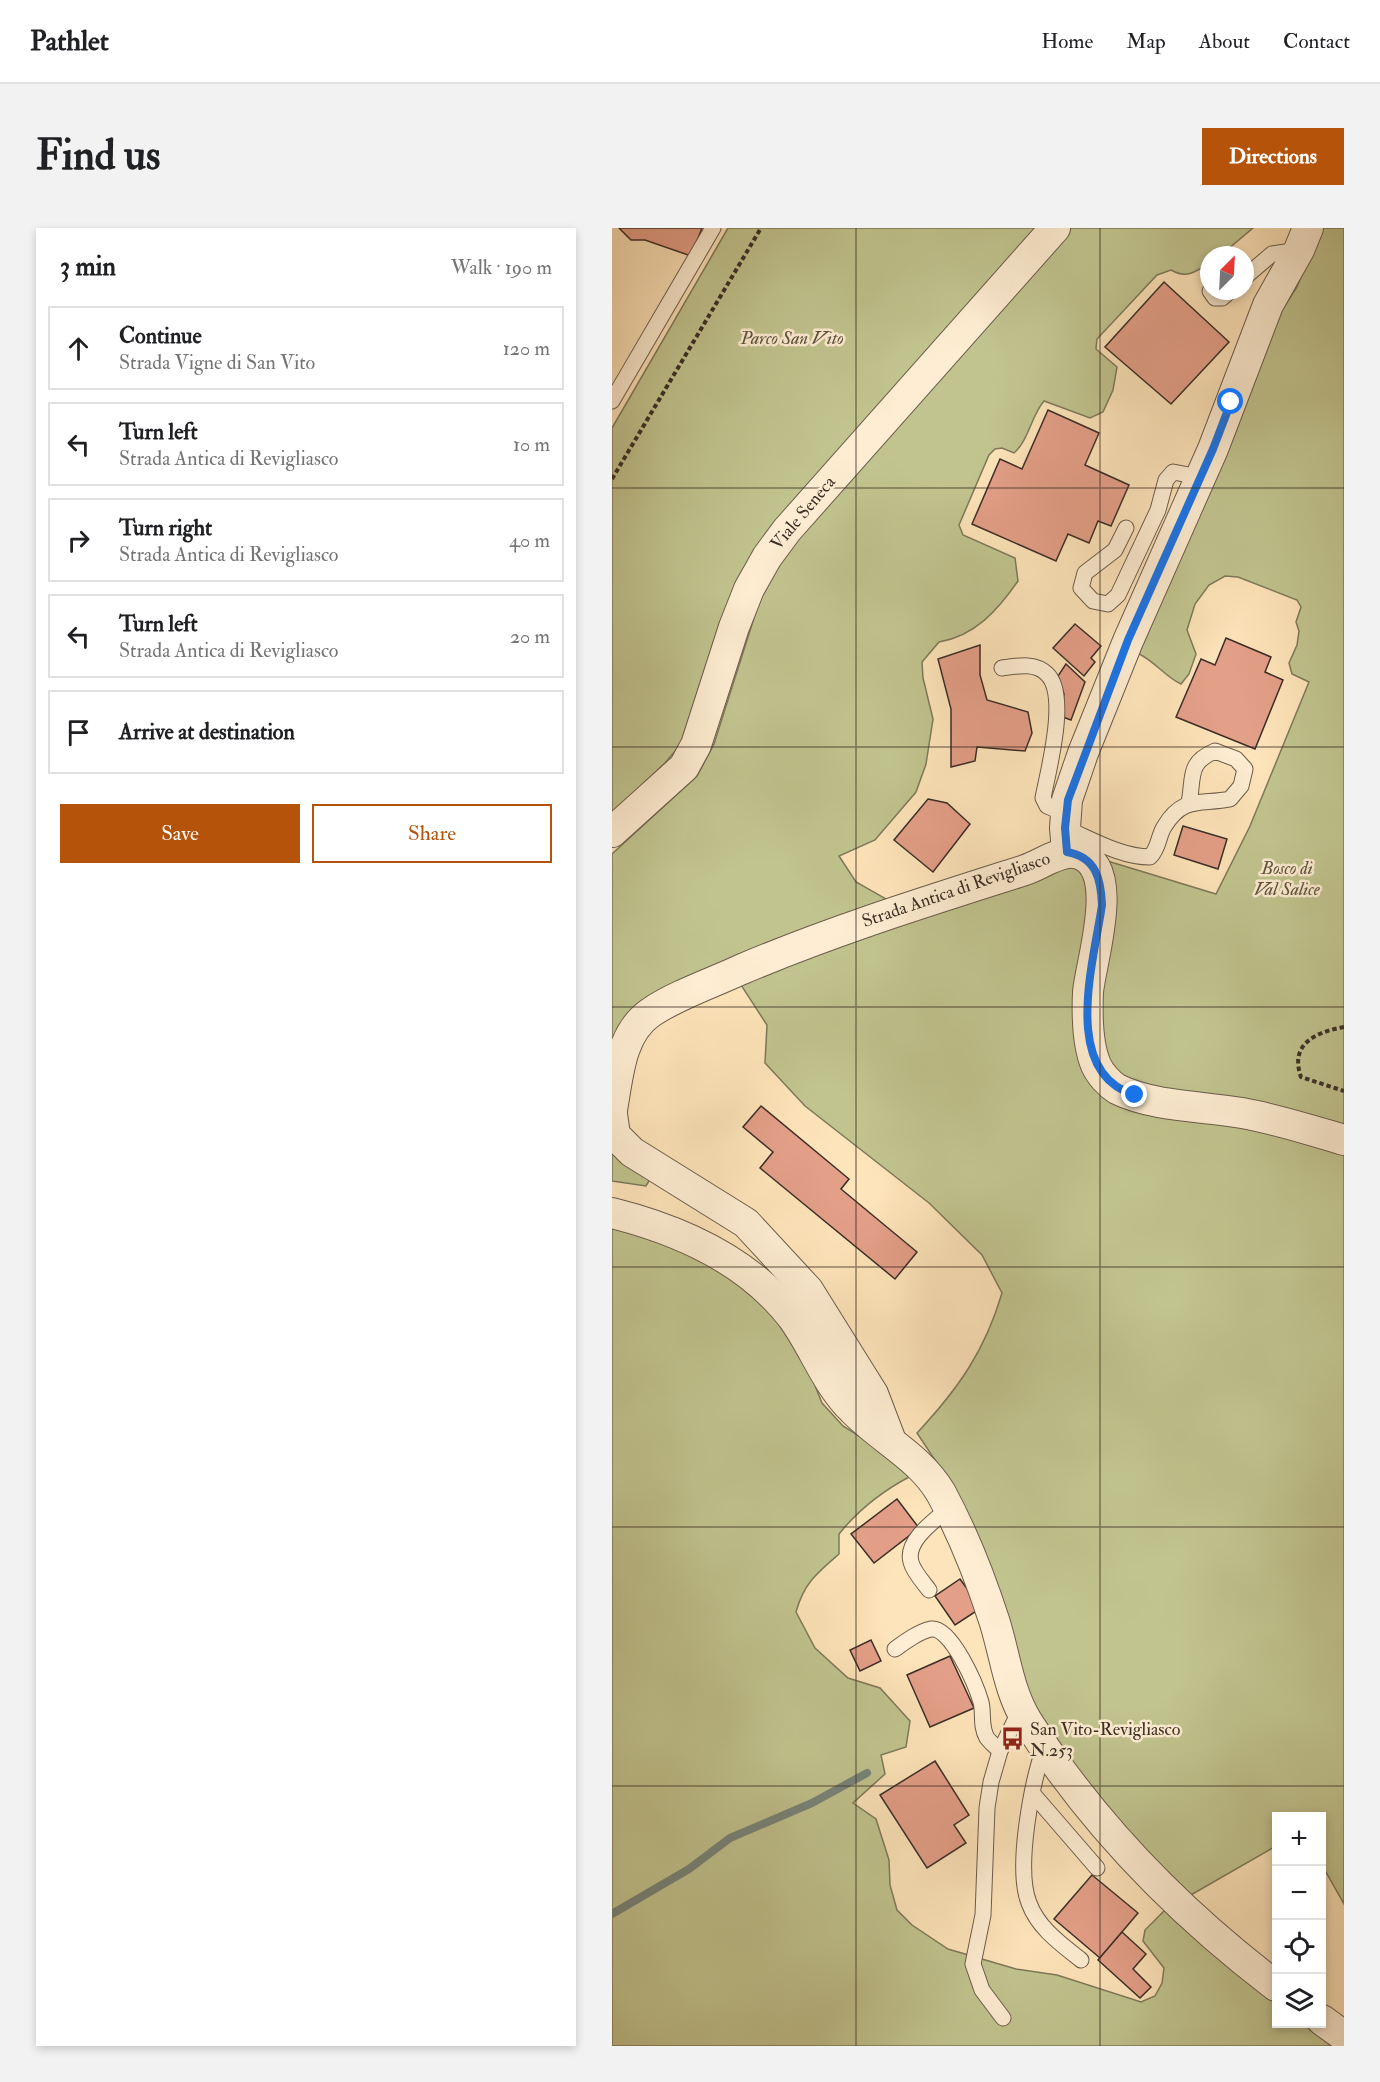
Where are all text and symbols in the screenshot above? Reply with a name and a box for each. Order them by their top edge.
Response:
text: Pathlet [30,24,109,59]
text: Home [1041,28,1093,55]
text: Map [1126,28,1166,55]
text: About [1199,28,1250,55]
text: Contact [1283,28,1350,55]
button: Directions [1202,128,1344,185]
text: Find us [36,130,160,182]
north arrow [1200,246,1254,300]
text: 3 min [60,251,116,283]
text: Walk · 190 m [451,255,552,280]
text: Continue [119,322,202,350]
park label: Parco San Vito [739,327,844,350]
icon: ahead [62,332,95,365]
text: 120 m [503,336,550,361]
text: Strada Vigne di San Vito [119,350,315,375]
route start [1217,388,1243,414]
text: Turn left [119,418,198,446]
icon: left [62,428,95,461]
text: 10 m [513,432,550,457]
text: Strada Antica di Revigliasco [119,446,339,471]
street label: Viale Seneca [765,471,841,555]
text: Turn right [119,514,212,542]
icon: right [62,524,95,557]
text: 40 m [509,528,550,553]
text: Strada Antica di Revigliasco [119,542,339,567]
text: Turn left [119,610,198,638]
icon: left [62,620,95,653]
text: 20 m [510,624,550,649]
text: Strada Antica di Revigliasco [119,638,339,663]
icon: arrive [62,716,95,749]
text: Arrive at destination [119,718,295,746]
button: Save [60,804,300,863]
button: Share [312,804,552,863]
street label: Strada Antica di Revigliasco [859,847,1053,933]
park label: Bosco di Val Salice [1254,857,1321,901]
route end [1121,1081,1147,1107]
place label: San Vito-Revigliasco N.253 [1030,1718,1181,1762]
bus stop icon: San Vito-Revigliasco N.253 [999,1726,1025,1752]
map controls [1272,1812,1326,2028]
button: + [1272,1812,1326,1866]
button: − [1272,1866,1326,1920]
button: locate [1272,1920,1326,1974]
button: layers [1272,1974,1326,2028]

